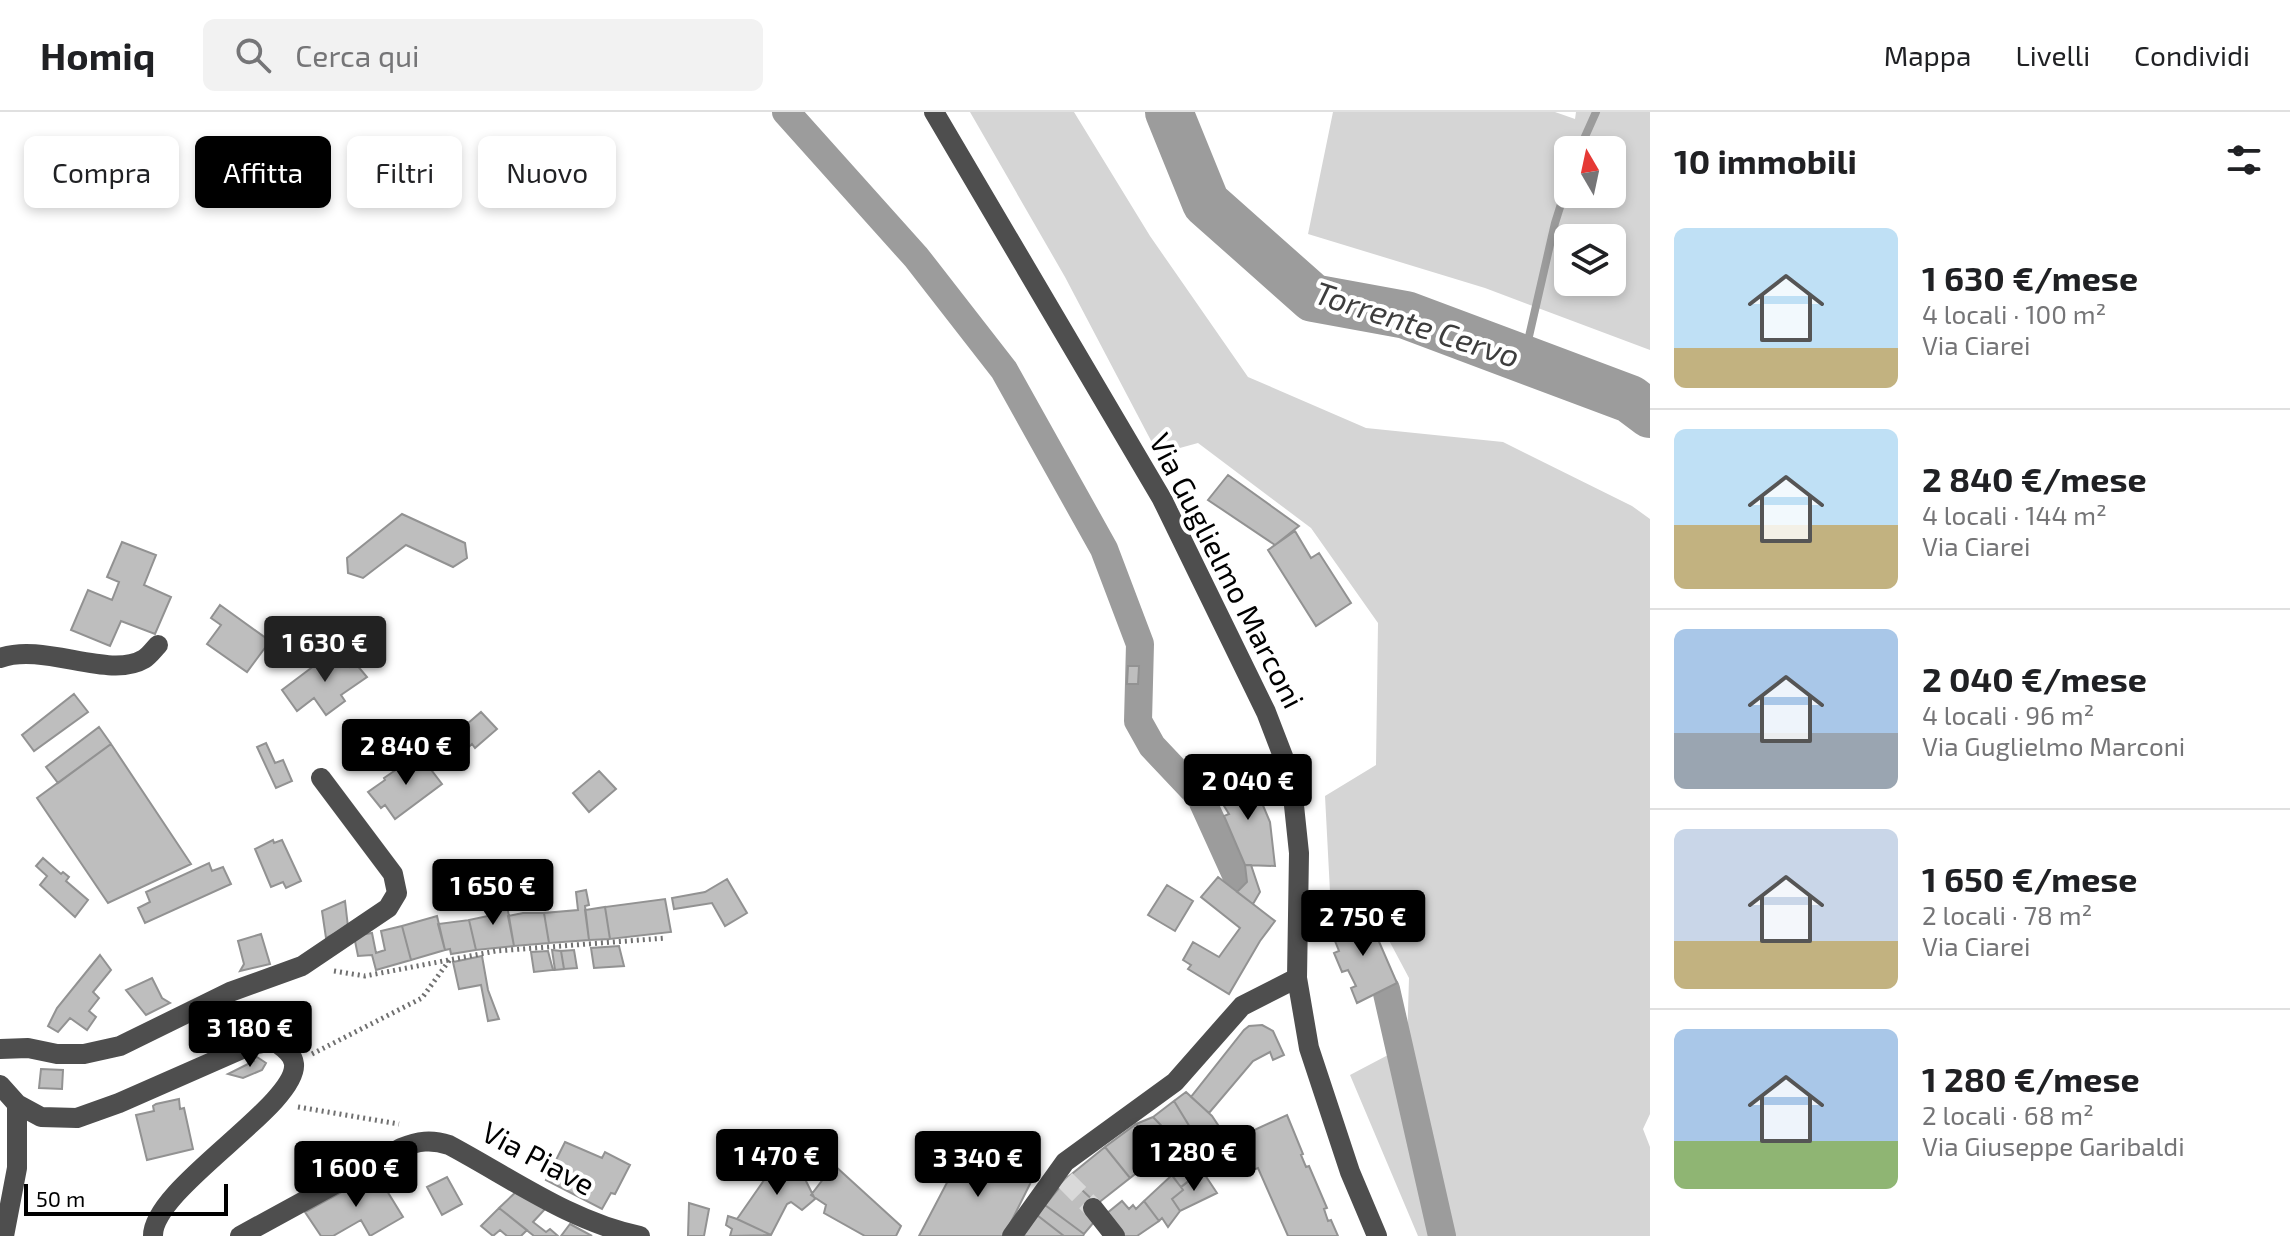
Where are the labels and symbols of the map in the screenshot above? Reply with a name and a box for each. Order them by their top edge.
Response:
north arrow [1554,136,1626,208]
water label: Torrente Cervo [1310,272,1525,374]
street label: Via Guglielmo Marconi [1143,427,1313,714]
pin: 1 630 € [251,616,399,684]
pin: 2 840 € [332,719,480,787]
pin: 2 040 € [1174,754,1322,822]
pin: 1 650 € [419,859,567,927]
pin: 2 750 € [1289,890,1437,958]
pin: 3 180 € [176,1001,324,1069]
street label: Via Piave [476,1113,601,1202]
pin: 1 280 € [1120,1125,1268,1193]
pin: 1 470 € [703,1129,851,1197]
pin: 3 340 € [904,1131,1052,1199]
pin: 1 600 € [282,1141,430,1209]
scale bar [24,1180,228,1216]

